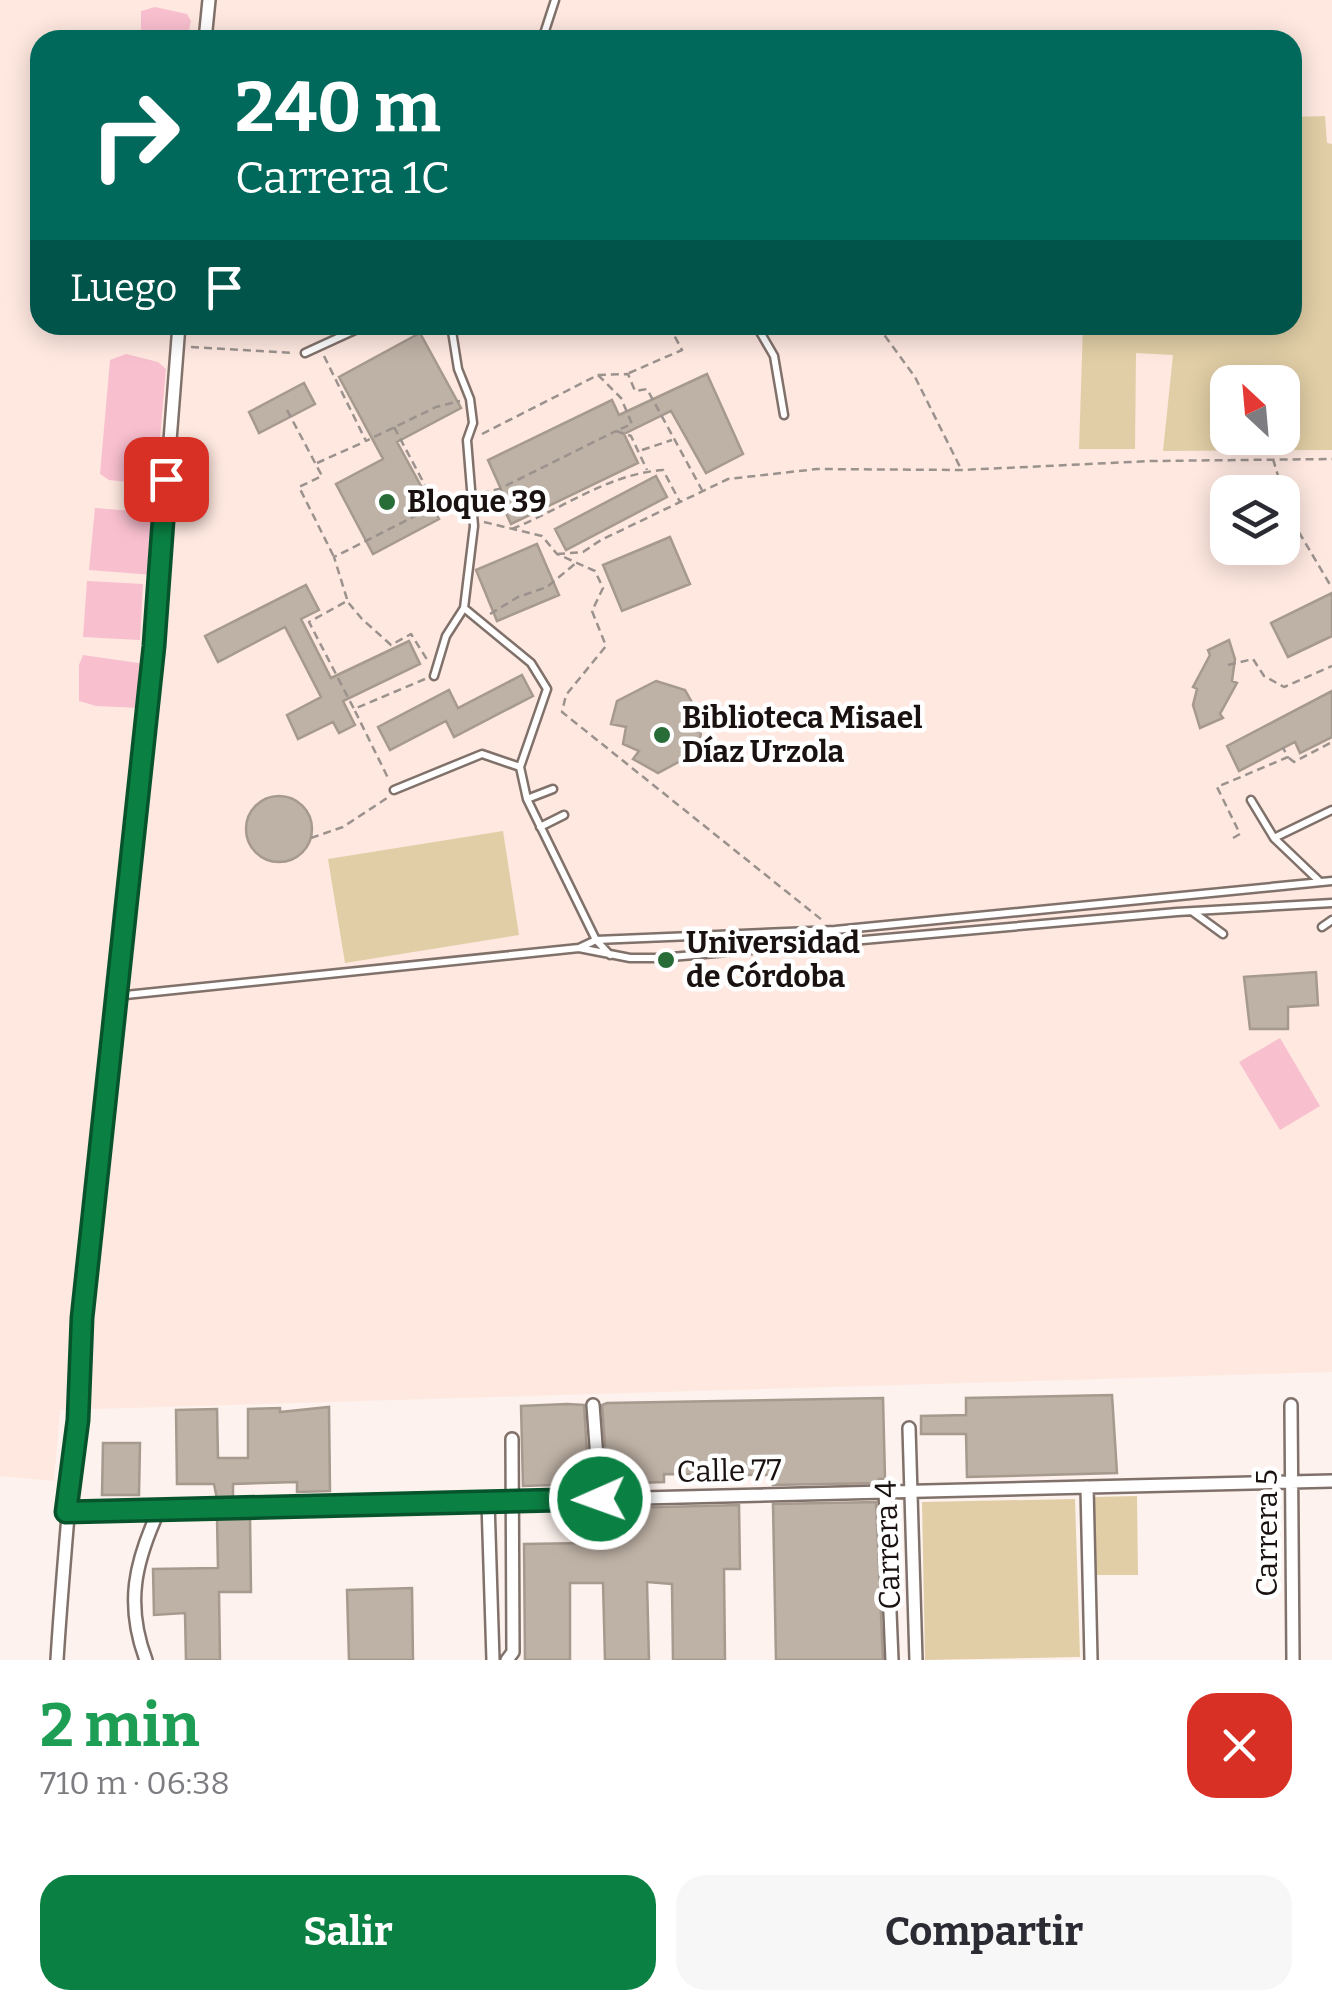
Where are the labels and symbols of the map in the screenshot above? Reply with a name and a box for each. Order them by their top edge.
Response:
north arrow [1210,365,1300,455]
pin [124,437,209,522]
place label: Bloque 39 [407,484,546,520]
marker: Bloque 39 [376,491,398,513]
place label: Biblioteca Misael Díaz Urzola [682,700,922,770]
marker: Biblioteca Misael Díaz Urzola [651,724,673,746]
place label: Universidad de Córdoba [686,925,860,995]
marker: Universidad de Córdoba [655,949,677,971]
position arrow [548,1447,652,1551]
street label: Calle 77 [676,1452,782,1490]
street label: Carrera 5 [1249,1469,1285,1597]
street label: Carrera 4 [868,1479,908,1610]

